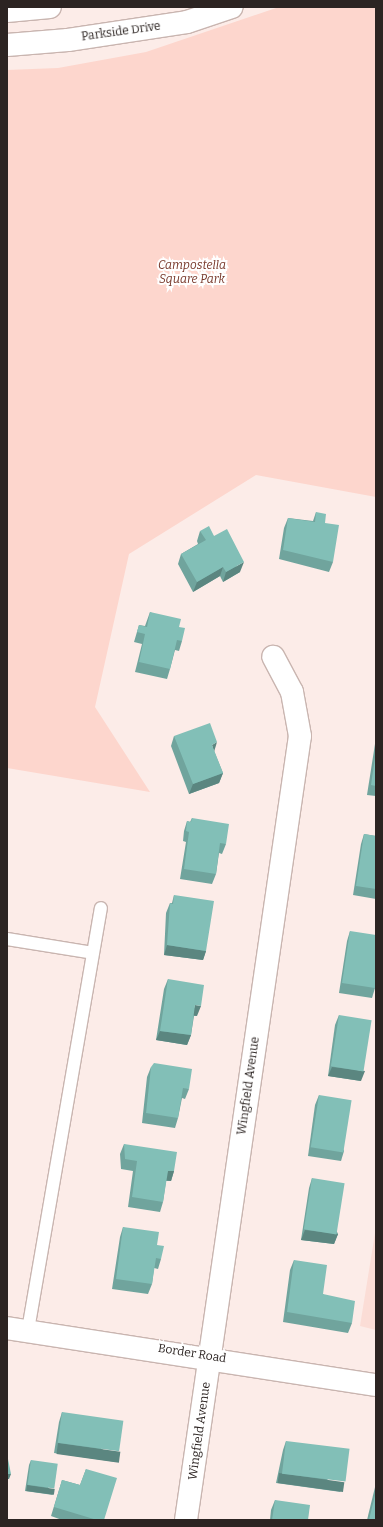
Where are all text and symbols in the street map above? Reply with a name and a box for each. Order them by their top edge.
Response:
street label: Parkside Drive [80,19,162,45]
park label: Campostella Square Park [158,259,226,287]
street label: Wingfield Avenue [235,1036,263,1136]
street label: Border Road [157,1341,227,1367]
street label: Wingfield Avenue [186,1381,214,1481]

